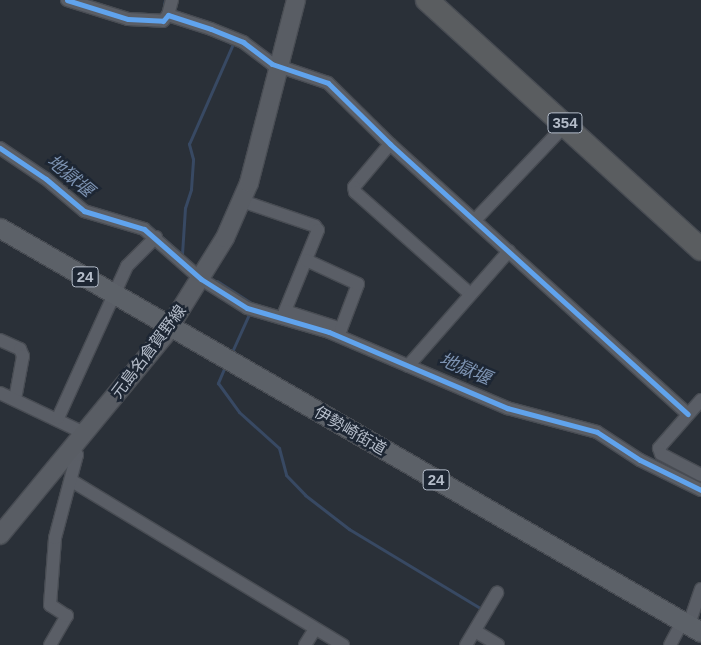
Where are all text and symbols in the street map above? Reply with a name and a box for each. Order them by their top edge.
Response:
road number: 354 [546,110,584,136]
water label: 地獄堰 [42,150,98,202]
road number: 24 [71,264,99,290]
street label: 元島名倉賀野線 [108,301,190,403]
water label: 地獄堰 [436,349,494,389]
street label: 伊勢崎街道 [311,403,389,459]
road number: 24 [422,468,450,492]

